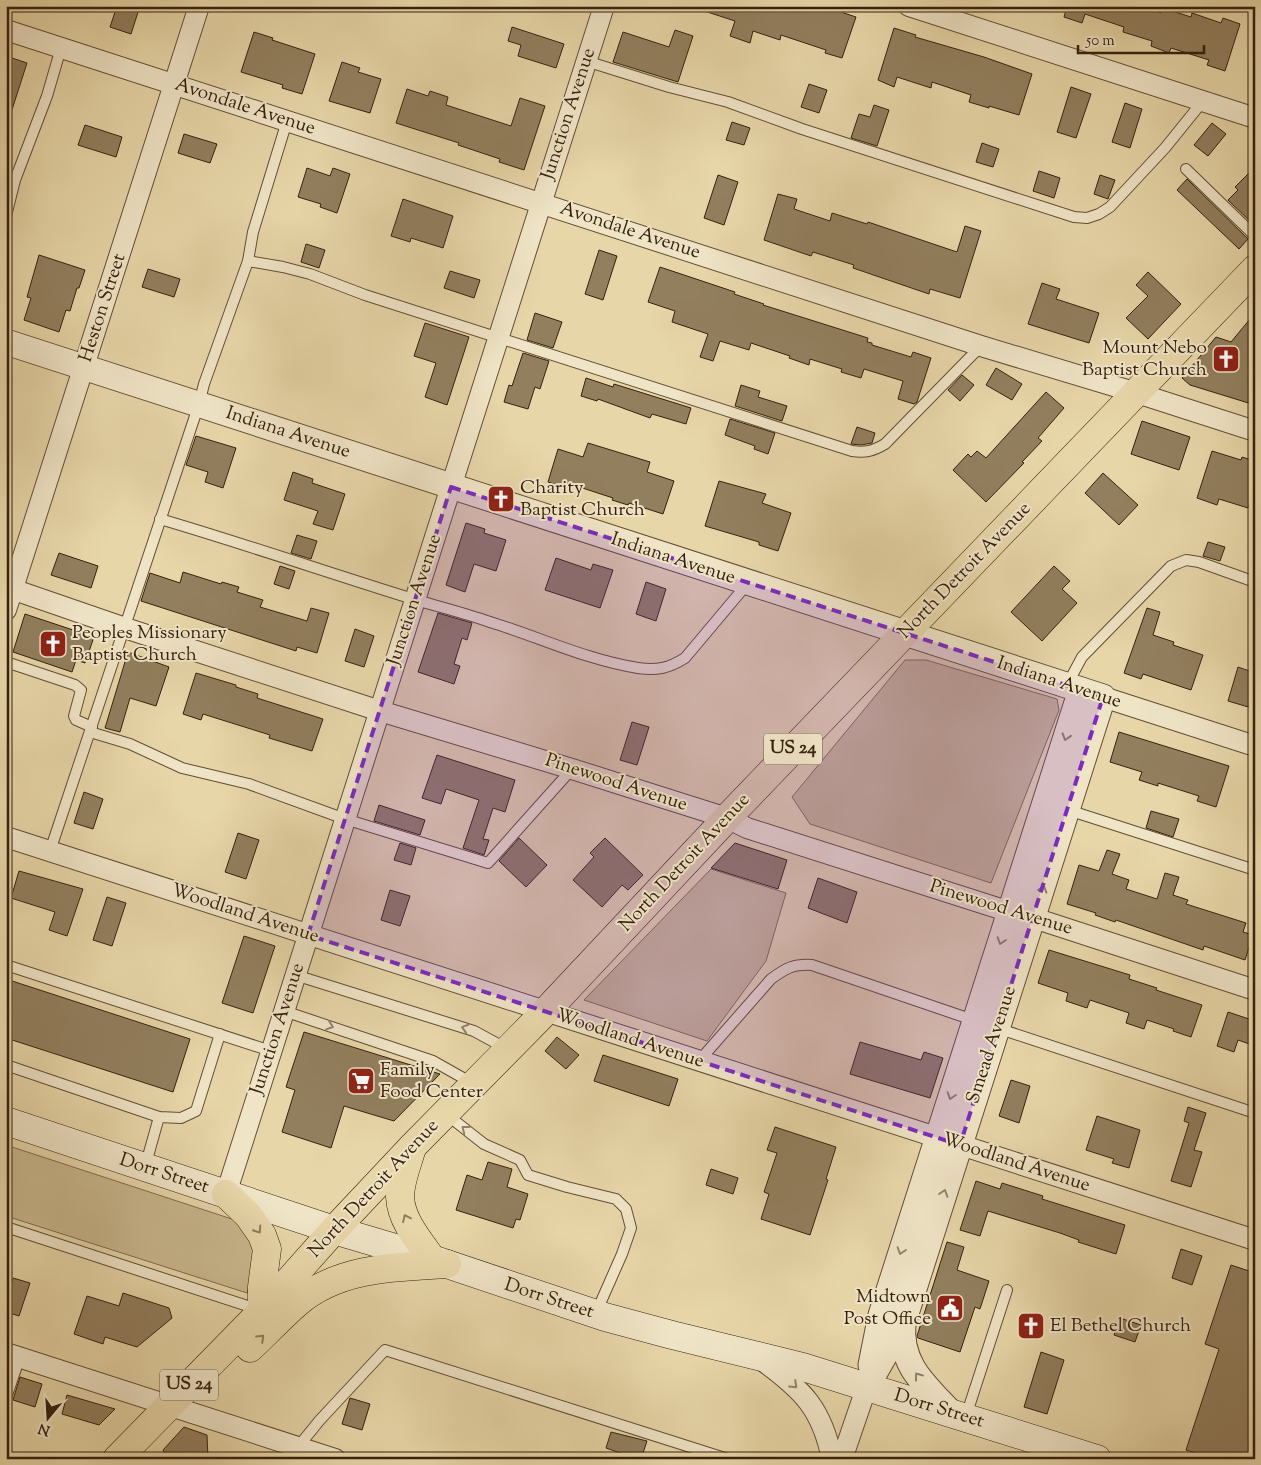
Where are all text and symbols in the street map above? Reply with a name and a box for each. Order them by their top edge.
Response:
scale bar [1078,22,1205,54]
text: 50 m [1085,31,1115,52]
street label: Junction Avenue [535,45,603,184]
street label: Avondale Avenue [171,72,319,142]
street label: Avondale Avenue [556,196,704,266]
street label: Heston Street [73,250,133,366]
place label: Mount Nebo Baptist Church [1082,335,1207,384]
church icon: Mount Nebo Baptist Church [1211,344,1241,374]
street label: Indiana Avenue [222,400,354,466]
place label: Charity Baptist Church [520,475,645,524]
church icon: Charity Baptist Church [486,484,516,514]
street label: North Detroit Avenue [892,496,1038,646]
street label: Indiana Avenue [607,526,739,592]
street label: Junction Avenue [381,531,449,670]
place label: Peoples Missionary Baptist Church [72,620,227,669]
church icon: Peoples Missionary Baptist Church [38,629,68,659]
street label: Indiana Avenue [993,650,1125,716]
one-way arrow [1062,732,1072,740]
road number: US 24 [764,734,822,764]
street label: Pinewood Avenue [541,747,691,819]
street label: North Detroit Avenue [613,787,757,938]
street label: Pinewood Avenue [926,873,1076,943]
street label: Woodland Avenue [168,877,323,951]
one-way arrow [1037,885,1047,894]
one-way arrow [996,937,1006,945]
street label: Junction Avenue [244,960,312,1099]
street label: Smead Avenue [960,982,1024,1107]
street label: Woodland Avenue [553,1002,708,1076]
one-way arrow [325,1021,334,1031]
one-way arrow [461,1024,469,1034]
place label: Family Food Center [380,1057,483,1106]
supermarket icon: Family Food Center [346,1066,376,1096]
one-way arrow [947,1091,957,1100]
street label: North Detroit Avenue [302,1113,446,1264]
one-way arrow [461,1125,470,1134]
street label: Woodland Avenue [939,1126,1094,1200]
street label: Dorr Street [116,1147,213,1201]
one-way arrow [939,1190,949,1198]
one-way arrow [402,1214,412,1223]
one-way arrow [252,1224,261,1234]
one-way arrow [897,1246,907,1254]
street label: Dorr Street [501,1272,598,1326]
place label: Midtown Post Office [844,1284,931,1333]
public building icon: Midtown Post Office [935,1293,965,1323]
church icon: El Bethel Church [1016,1311,1046,1341]
place label: El Bethel Church [1050,1313,1191,1340]
one-way arrow [255,1335,264,1344]
road number: US 24 [160,1370,218,1400]
one-way arrow [915,1373,923,1382]
one-way arrow [788,1379,797,1388]
street label: Dorr Street [891,1383,988,1436]
north arrow [22,1392,72,1442]
text: N [36,1417,53,1440]

